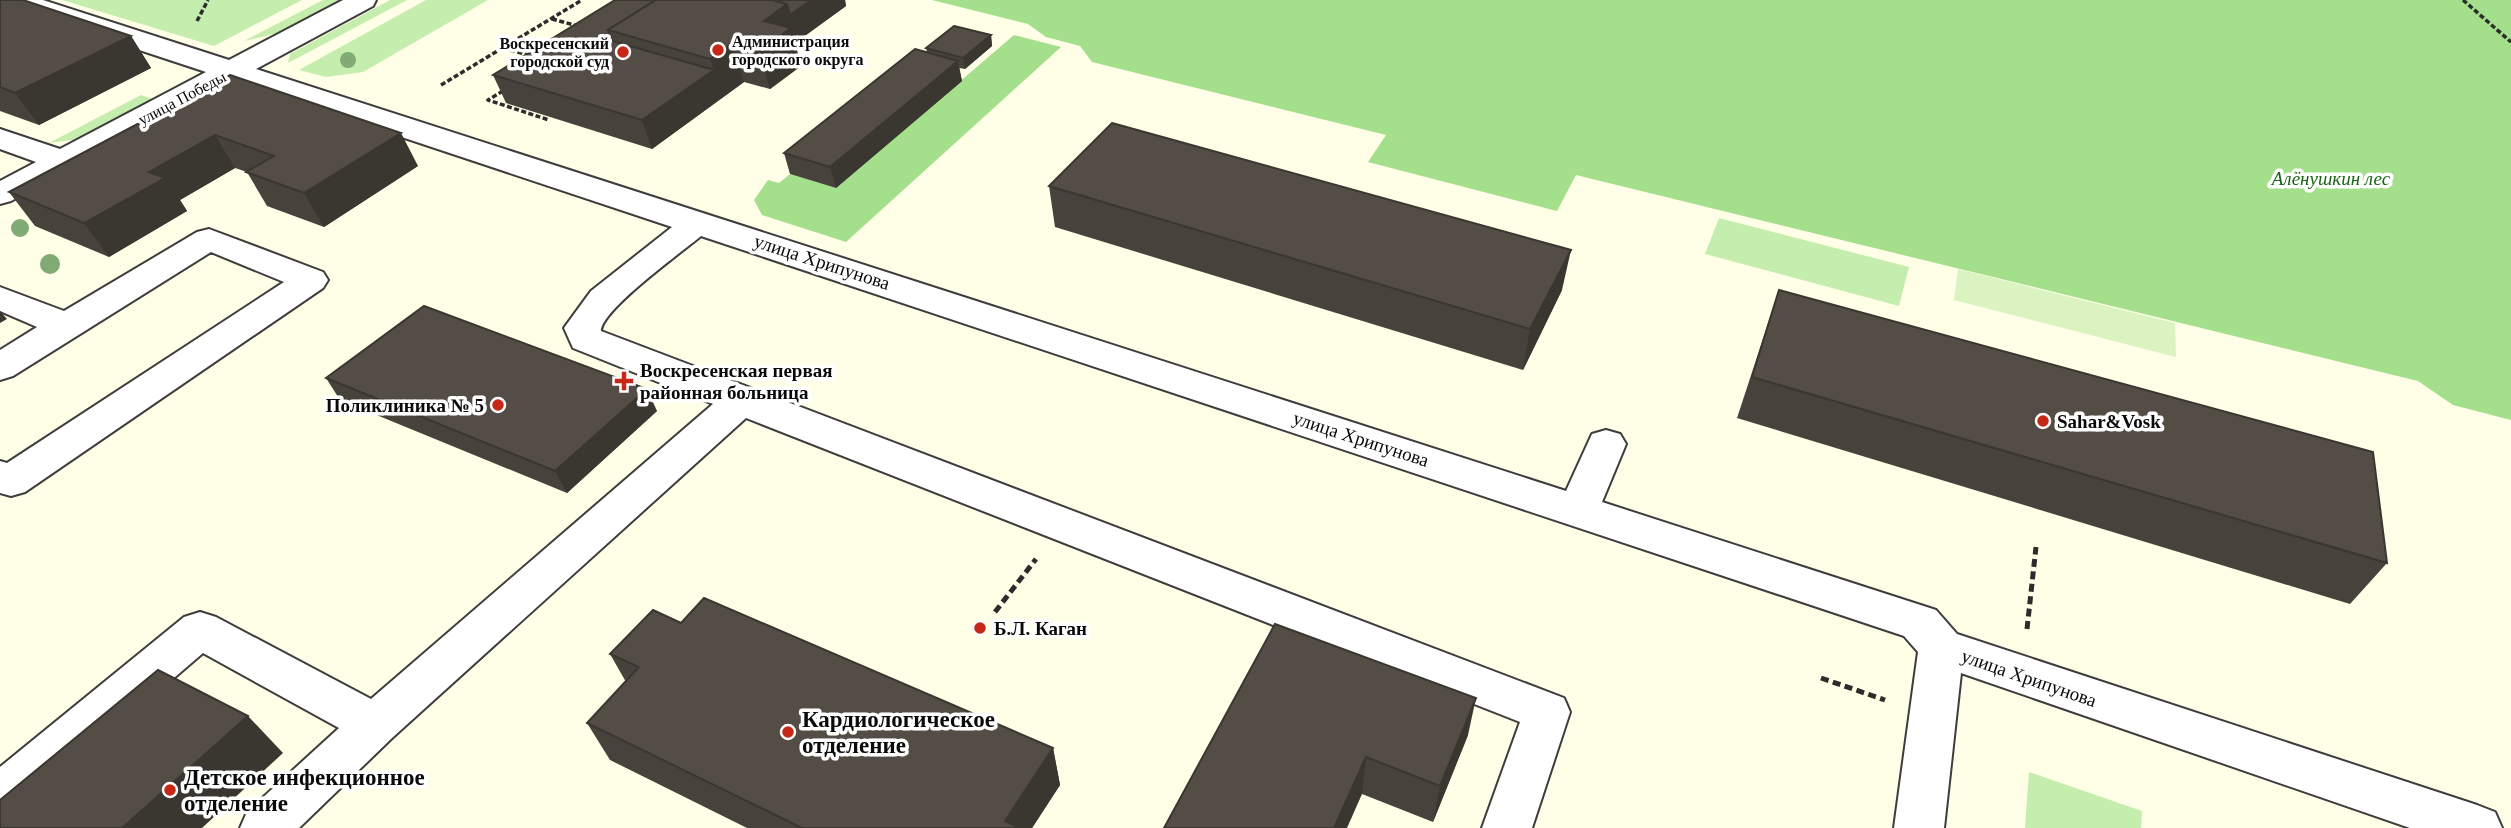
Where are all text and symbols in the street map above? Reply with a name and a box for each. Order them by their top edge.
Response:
place label: Администрация городского округа [732,33,864,69]
place label: Воскресенский городской суд [499,35,609,71]
marker: Администрация городского округа [710,42,726,58]
marker: Воскресенский городской суд [615,44,631,60]
street label: улица Победы [135,68,229,129]
park label: Алёнушкин лес [2270,168,2391,189]
street label: улица Хрипунова [751,230,893,294]
place label: Воскресенская первая районная больница [640,360,832,403]
marker: Воскресенская первая районная больница [614,371,634,391]
place label: Поликлиника № 5 [326,395,484,416]
marker: Поликлиника № 5 [490,397,506,413]
street label: улица Хрипунова [1290,407,1432,471]
place label: Sahar&Vosk [2057,411,2161,432]
marker: Sahar&Vosk [2035,413,2051,429]
place label: Б.Л. Каган [994,618,1087,639]
marker: Б.Л. Каган [972,620,988,636]
street label: улица Хрипунова [1959,645,2100,711]
place label: Кардиологическое отделение [802,707,995,758]
marker: Кардиологическое отделение [780,724,796,740]
place label: Детское инфекционное отделение [184,765,425,816]
marker: Детское инфекционное отделение [162,782,178,798]

